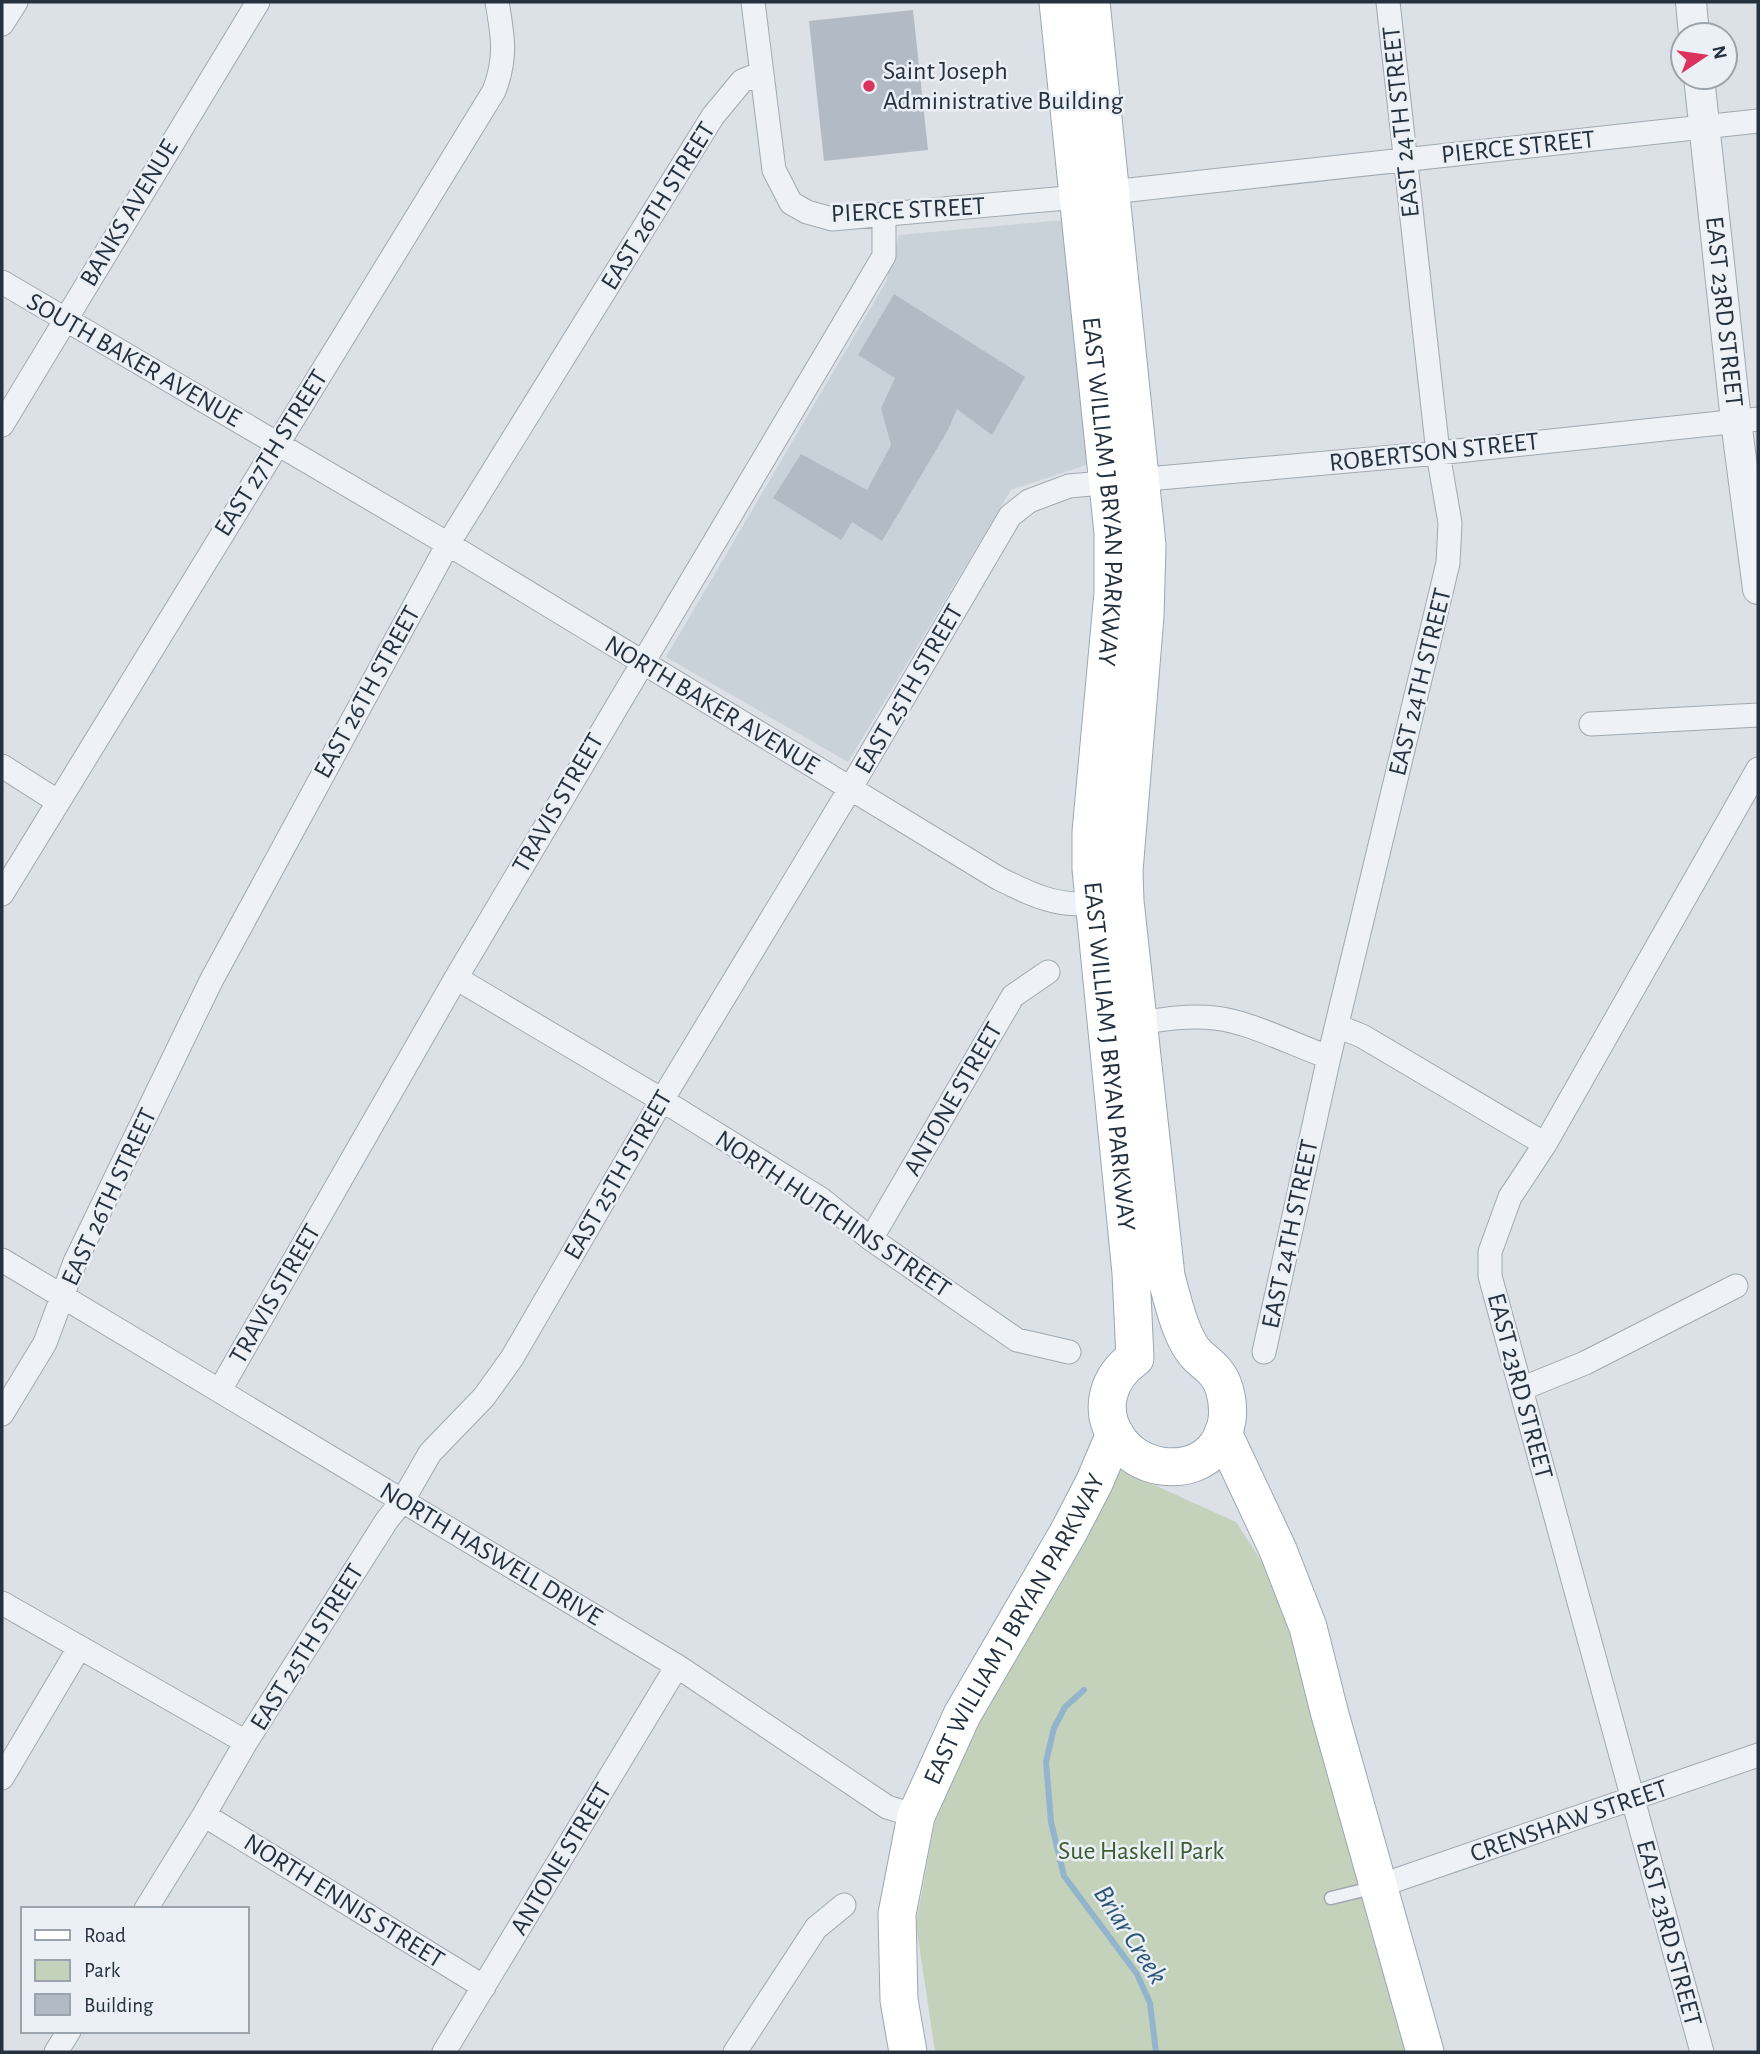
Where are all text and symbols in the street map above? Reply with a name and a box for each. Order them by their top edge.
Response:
north arrow [1669,21,1739,91]
street label: EAST 24TH STREET [1378,25,1424,219]
text: N [1708,44,1730,61]
place label: Saint Joseph Administrative Building [883,58,1123,114]
marker: Saint Joseph Administrative Building [861,78,877,94]
street label: EAST 26TH STREET [596,117,720,294]
street label: PIERCE STREET [1440,126,1596,168]
street label: BANKS AVENUE [75,135,183,291]
street label: PIERCE STREET [830,193,986,227]
street label: EAST 23RD STREET [1701,215,1747,408]
street label: SOUTH BAKER AVENUE [22,288,246,432]
street label: EAST WILLIAM J BRYAN PARKWAY [1078,316,1126,668]
street label: EAST 27TH STREET [209,365,333,541]
street label: ROBERTSON STREET [1328,428,1540,476]
street label: EAST 24TH STREET [1384,585,1456,779]
street label: EAST 25TH STREET [850,600,968,778]
street label: EAST 26TH STREET [309,601,425,782]
street label: NORTH BAKER AVENUE [600,631,824,779]
street label: TRAVIS STREET [508,728,609,877]
street label: EAST WILLIAM J BRYAN PARKWAY [1079,880,1140,1232]
street label: ANTONE STREET [899,1018,1007,1180]
street label: EAST 25TH STREET [559,1086,677,1264]
street label: EAST 26TH STREET [57,1104,161,1290]
street label: NORTH HUTCHINS STREET [711,1126,955,1302]
street label: EAST 24TH STREET [1257,1137,1323,1331]
street label: TRAVIS STREET [225,1219,326,1368]
street label: EAST 23RD STREET [1483,1290,1557,1482]
street label: EAST WILLIAM J BRYAN PARKWAY [919,1470,1110,1789]
street label: NORTH HASWELL DRIVE [376,1477,606,1631]
street label: EAST 25TH STREET [245,1559,369,1735]
street label: CRENSHAW STREET [1467,1775,1671,1867]
street label: ANTONE STREET [506,1778,617,1939]
street label: NORTH ENNIS STREET [239,1829,449,1973]
street label: EAST 23RD STREET [1632,1837,1706,2029]
park label: Sue Haskell Park [1058,1838,1224,1864]
water label: Briar Creek [1088,1881,1172,1989]
legend [21,1907,248,2033]
text: Road [84,1925,126,1946]
text: Park [84,1960,121,1981]
text: Building [84,1995,154,2016]

